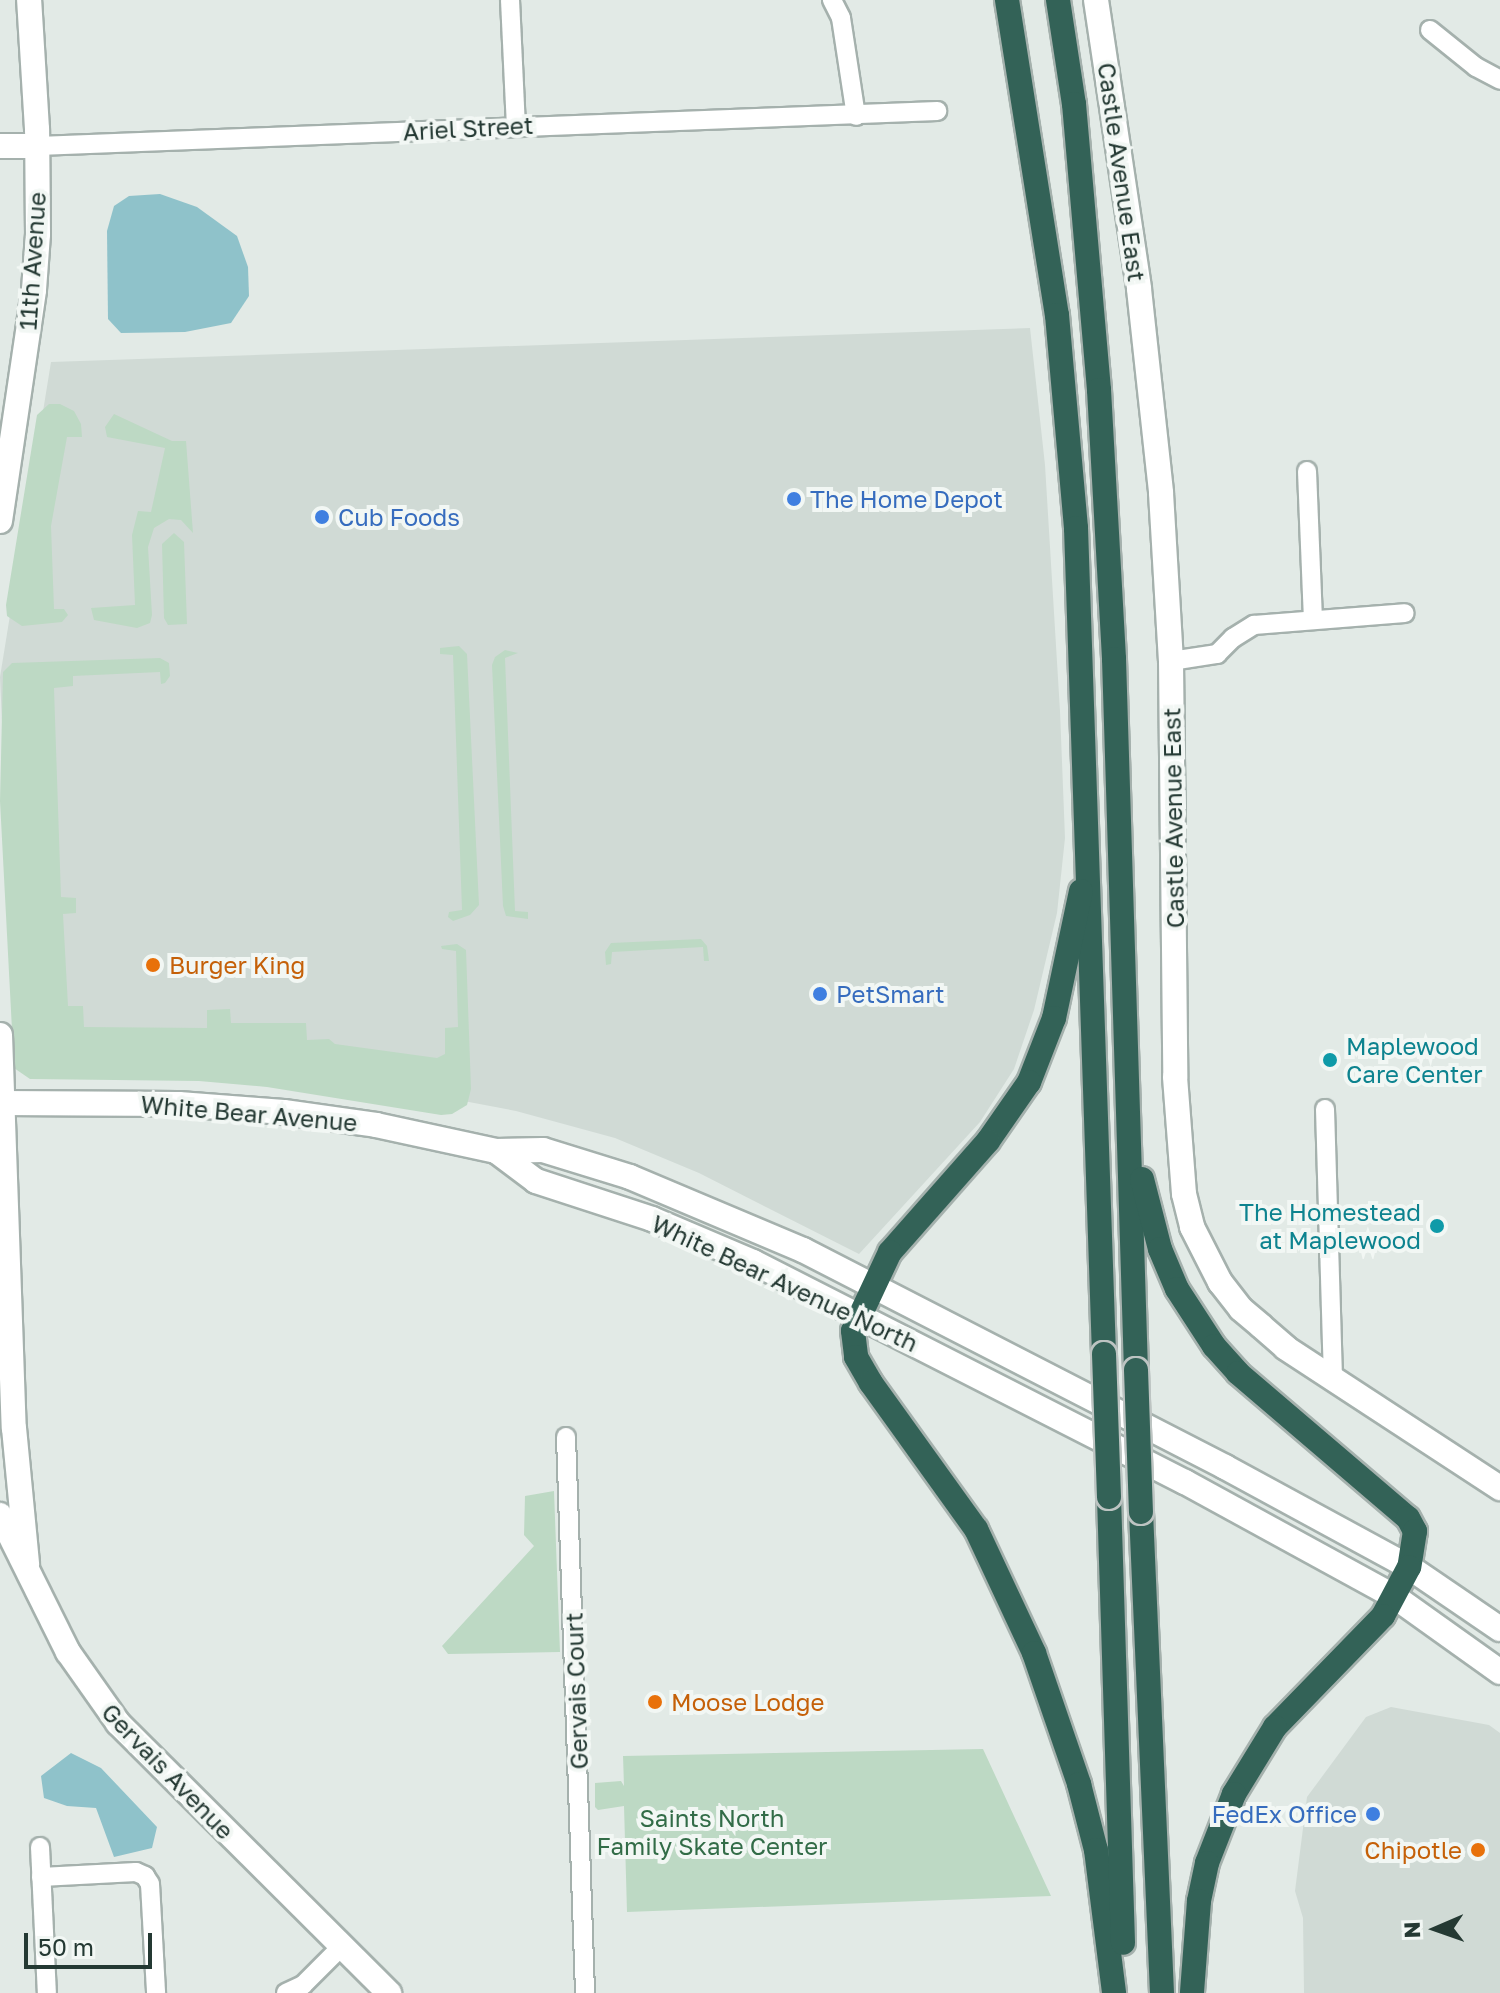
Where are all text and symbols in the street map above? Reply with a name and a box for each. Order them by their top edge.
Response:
street label: Castle Avenue East [1092,61,1152,283]
street label: Ariel Street [402,110,534,146]
street label: 11th Avenue [13,191,51,331]
place label: The Home Depot [810,485,1003,513]
marker: The Home Depot [785,490,803,508]
place label: Cub Foods [338,503,460,531]
marker: Cub Foods [313,508,331,526]
street label: Castle Avenue East [1157,707,1189,929]
place label: Burger King [169,951,305,979]
marker: Burger King [144,956,162,974]
place label: PetSmart [836,980,945,1008]
marker: PetSmart [811,985,829,1003]
place label: Maplewood Care Center [1346,1032,1483,1088]
marker: Maplewood Care Center [1321,1051,1339,1069]
street label: White Bear Avenue [139,1089,359,1137]
place label: The Homestead at Maplewood [1239,1198,1421,1254]
street label: White Bear Avenue North [647,1209,923,1357]
marker: The Homestead at Maplewood [1428,1217,1446,1235]
street label: Gervais Court [559,1612,593,1770]
place label: Moose Lodge [671,1688,824,1716]
marker: Moose Lodge [646,1693,664,1711]
street label: Gervais Avenue [96,1697,240,1845]
place label: FedEx Office [1211,1800,1357,1828]
park label: Saints North Family Skate Center [597,1804,827,1860]
marker: FedEx Office [1364,1805,1382,1823]
place label: Chipotle [1364,1836,1462,1864]
marker: Chipotle [1469,1841,1487,1859]
north arrow [1396,1889,1476,1969]
scale bar [28,1917,156,1967]
text: N [1398,1921,1425,1939]
text: 50 m [38,1932,94,1961]

